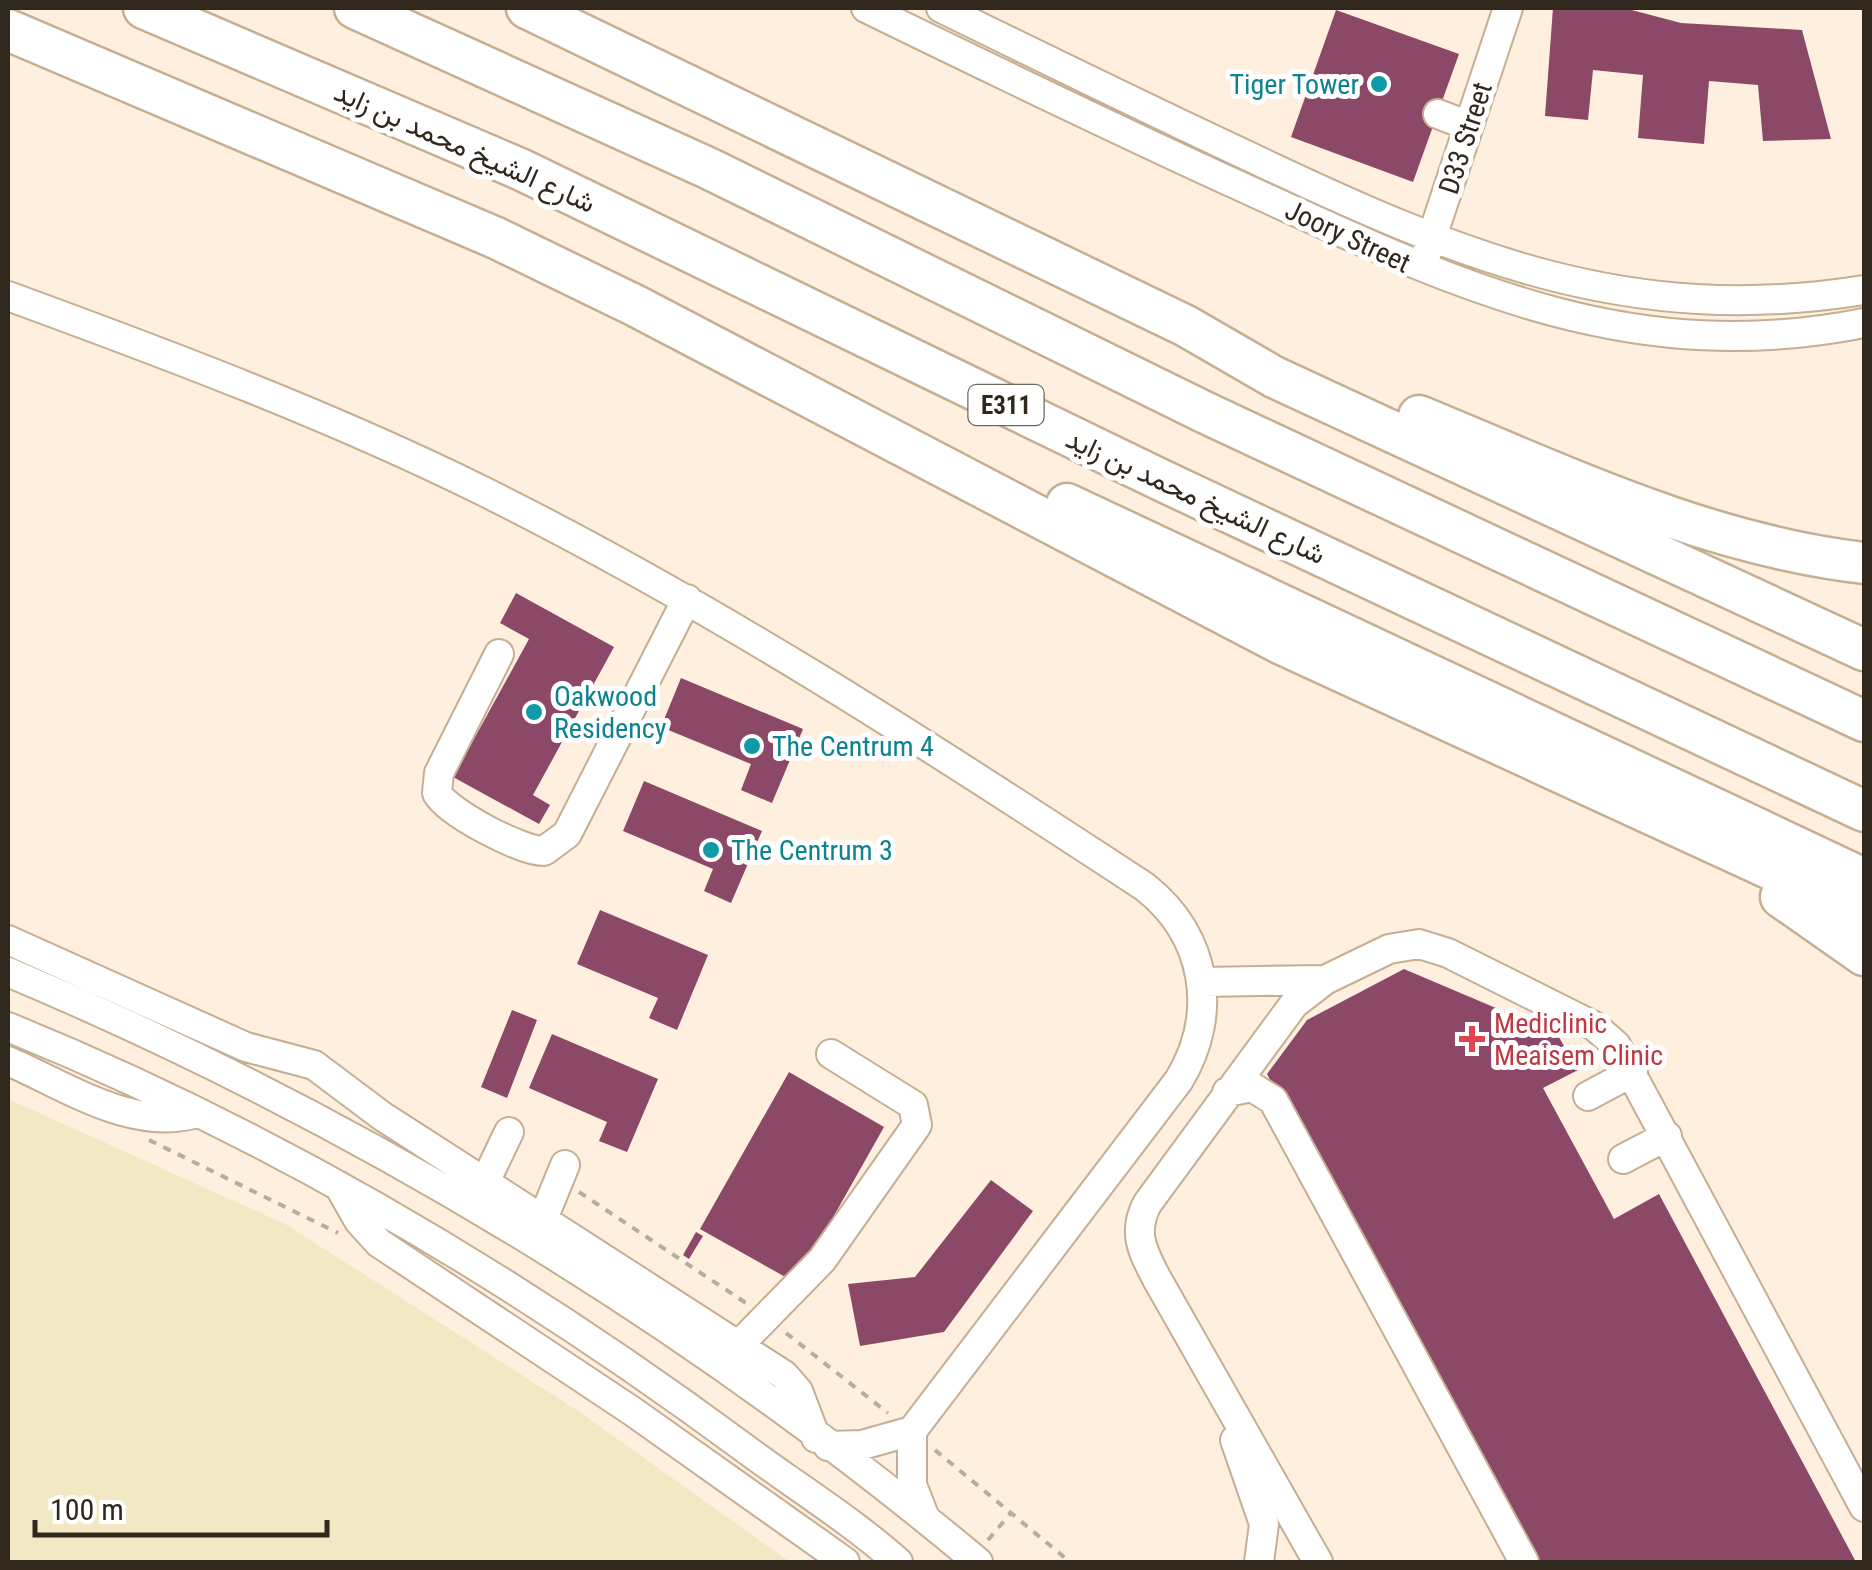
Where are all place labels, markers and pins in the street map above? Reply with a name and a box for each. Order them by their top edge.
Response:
place label: Tiger Tower [1230,68,1359,101]
marker: Tiger Tower [1368,73,1390,95]
place label: Oakwood Residency [554,680,667,745]
marker: Oakwood Residency [523,701,545,723]
place label: The Centrum 4 [772,730,934,763]
marker: The Centrum 4 [741,735,763,757]
place label: The Centrum 3 [731,834,893,867]
marker: The Centrum 3 [700,839,722,861]
place label: Mediclinic Meaisem Clinic [1494,1007,1663,1072]
marker: Mediclinic Meaisem Clinic [1459,1026,1485,1052]

